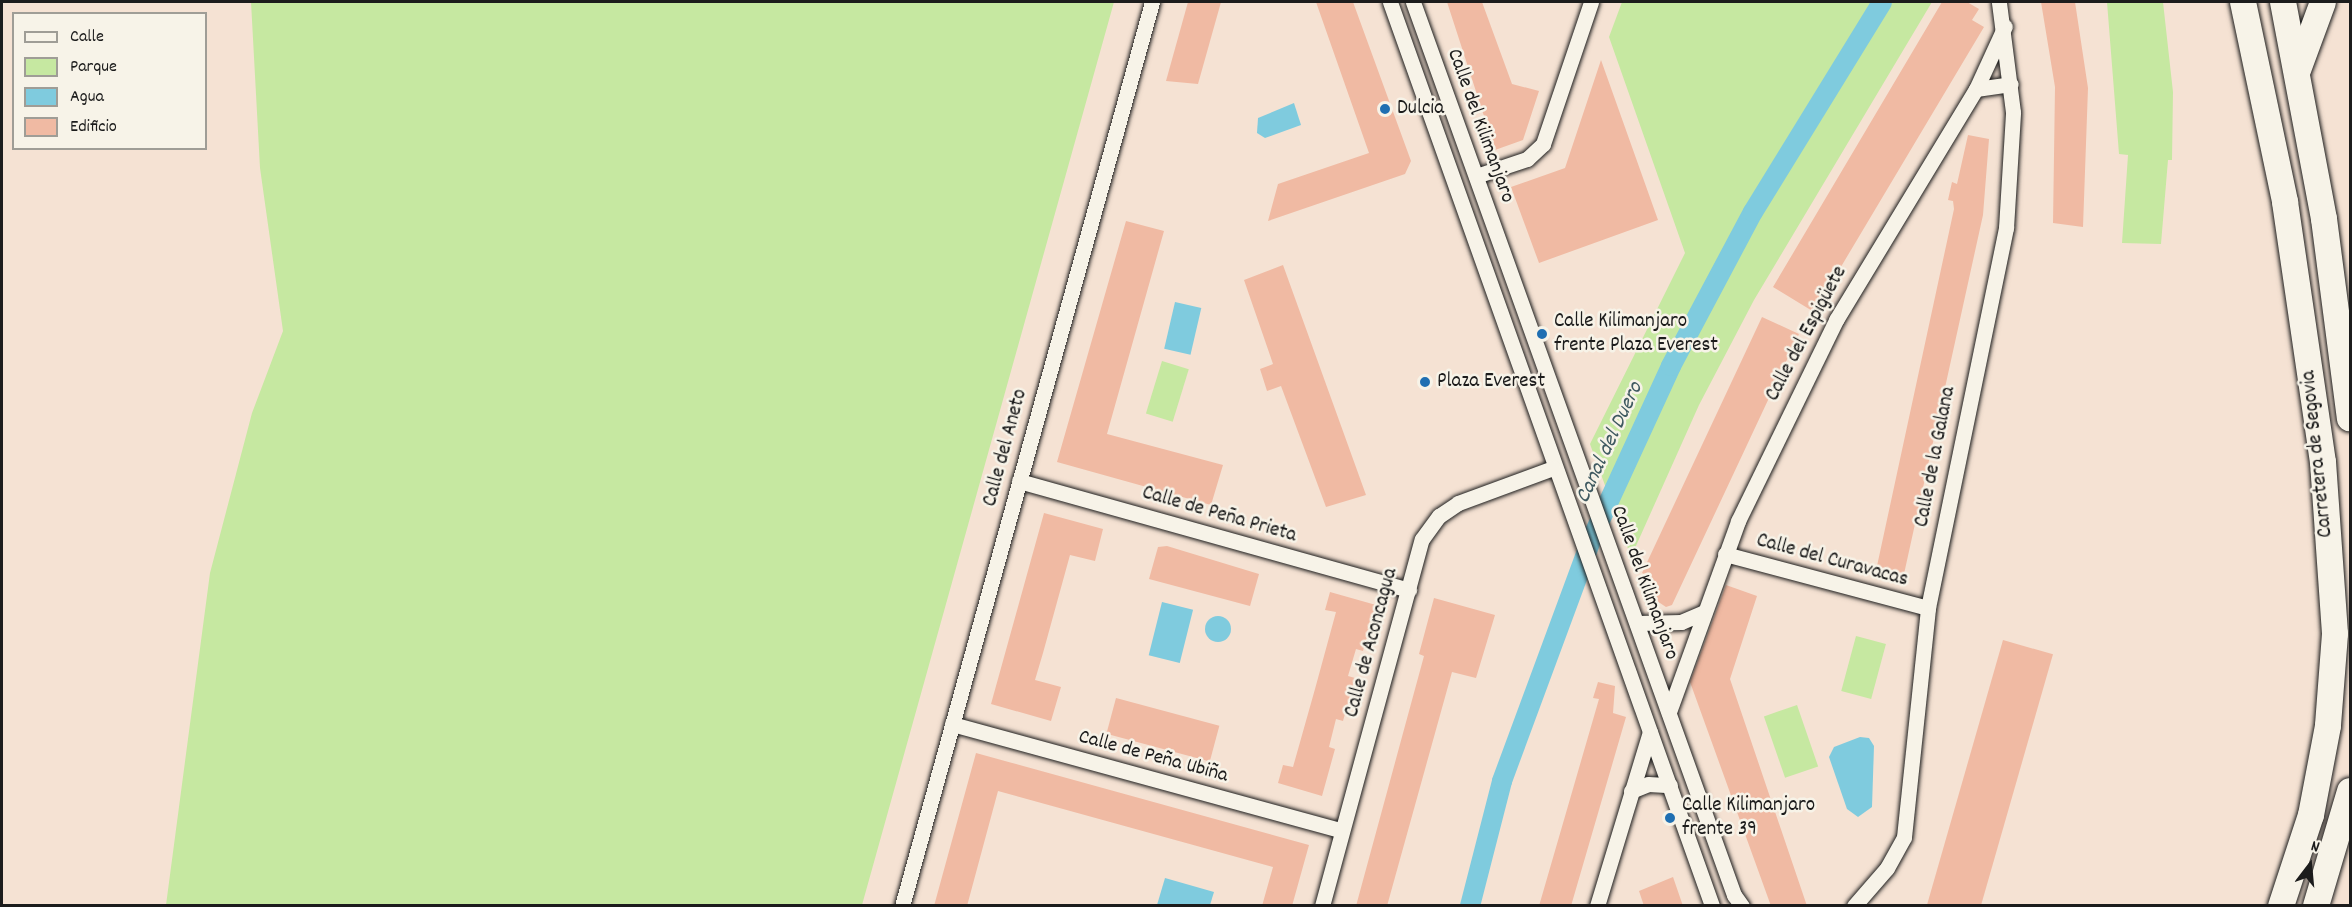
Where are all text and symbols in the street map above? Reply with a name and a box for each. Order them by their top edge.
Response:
legend [12,12,207,150]
text: Calle [70,25,104,50]
street label: Calle del Kilimanjaro [1440,46,1520,206]
text: Parque [70,55,117,80]
text: Agua [70,85,104,110]
place label: Dulcia [1397,96,1444,122]
marker: Dulcia [1378,102,1392,116]
text: Edificio [70,115,117,140]
street label: Calle del Espigüete [1761,262,1853,406]
place label: Calle Kilimanjaro frente Plaza Everest [1554,309,1718,359]
marker: Calle Kilimanjaro frente Plaza Everest [1535,327,1549,341]
place label: Plaza Everest [1437,369,1545,395]
street label: Carretera de Segovia [2297,369,2339,539]
marker: Plaza Everest [1418,375,1432,389]
water label: Canal del Duero [1570,378,1650,508]
street label: Calle de la Galana [1910,385,1962,529]
street label: Calle del Aneto [978,386,1034,510]
street label: Calle de Peña Prieta [1139,481,1299,549]
street label: Calle del Kilimanjaro [1604,503,1684,663]
street label: Calle del Curavacas [1753,529,1911,593]
street label: Calle de Aconcagua [1340,566,1404,720]
street label: Calle de Peña Ubiña [1075,725,1231,789]
place label: Calle Kilimanjaro frente 39 [1682,793,1815,843]
marker: Calle Kilimanjaro frente 39 [1663,811,1677,825]
north arrow [2280,835,2340,895]
text: N [2308,835,2322,859]

